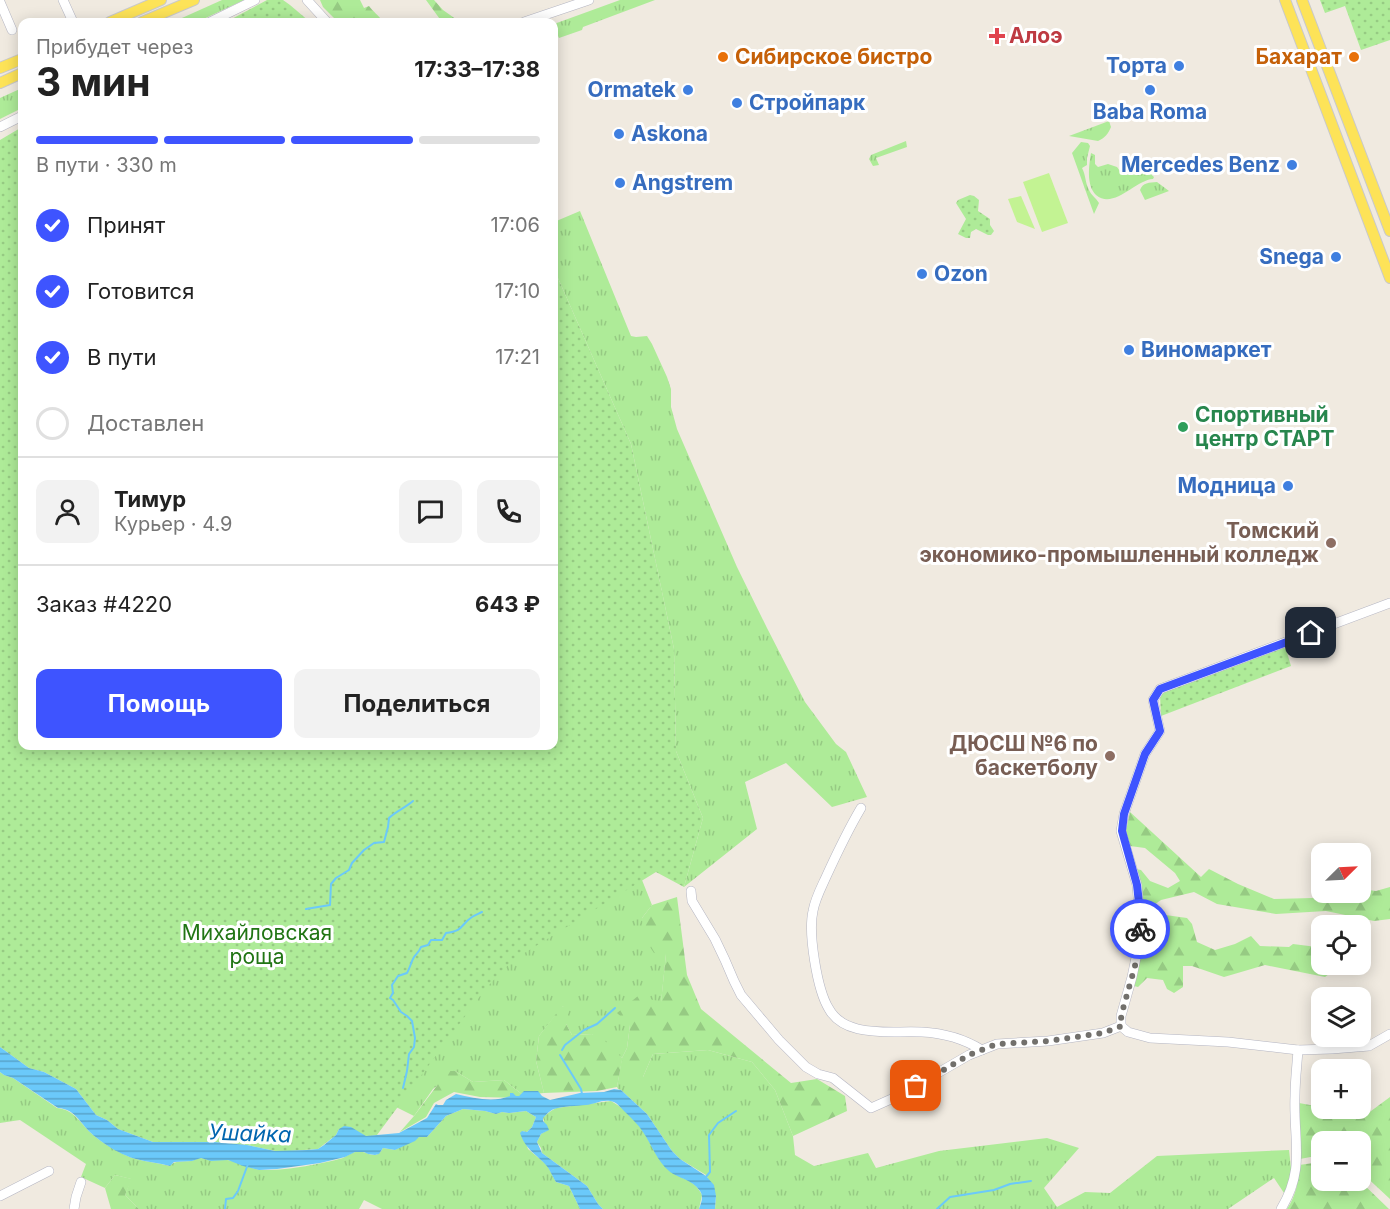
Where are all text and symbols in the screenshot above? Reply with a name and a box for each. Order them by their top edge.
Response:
place label: Алоэ [1009,23,1063,48]
marker: Алоэ [990,29,1004,43]
text: Прибудет через [36,35,193,59]
place label: Сибирское бистро [735,44,933,69]
place label: Бахарат [1256,44,1342,69]
marker: Сибирское бистро [716,50,730,64]
marker: Бахарат [1347,50,1361,64]
place label: Торта [1106,53,1167,78]
text: 17:33–17:38 [414,56,540,82]
text: 3 мин [36,58,151,105]
marker: Торта [1172,59,1186,73]
place label: Ormatek [588,77,677,102]
marker: Ormatek [681,83,695,97]
marker: Baba Roma [1143,83,1157,97]
place label: Стройпарк [749,90,866,115]
marker: Стройпарк [730,96,744,110]
place label: Baba Roma [1093,99,1207,124]
place label: Askona [631,121,708,146]
marker: Askona [612,127,626,141]
place label: Mercedes Benz [1121,152,1280,177]
text: В пути · 330 m [36,153,177,177]
marker: Mercedes Benz [1285,158,1299,172]
place label: Angstrem [632,170,733,195]
marker: Angstrem [613,176,627,190]
icon: check [36,209,69,242]
text: Принят [87,212,165,238]
text: 17:06 [490,213,540,237]
place label: Snega [1259,244,1324,269]
marker: Snega [1329,250,1343,264]
place label: Ozon [934,261,988,286]
marker: Ozon [915,267,929,281]
icon: check [36,275,69,308]
text: Готовится [87,278,194,304]
text: 17:10 [495,279,540,303]
place label: Виномаркет [1141,337,1272,362]
icon: check [36,341,69,374]
marker: Виномаркет [1122,343,1136,357]
text: В пути [87,344,156,370]
text: 17:21 [495,345,540,369]
place label: Спортивный центр СТАРТ [1195,402,1334,451]
text: Доставлен [87,410,204,436]
marker: Спортивный центр СТАРТ [1176,420,1190,434]
place label: Модница [1177,473,1276,498]
marker: Модница [1281,479,1295,493]
button: person [36,480,99,543]
button: chat [399,480,462,543]
button: phone [477,480,540,543]
text: Тимур [114,486,186,512]
text: Курьер · 4.9 [114,512,233,536]
place label: Томский экономико-промышленный колледж [919,518,1319,567]
marker: Томский экономико-промышленный колледж [1324,536,1338,550]
text: Заказ #4220 [36,591,172,617]
text: 643 ₽ [475,591,540,617]
pin [1285,607,1336,658]
icon: home [1294,616,1327,649]
button: Помощь [36,669,282,738]
button: Поделиться [294,669,540,738]
place label: ДЮСШ №6 по баскетболу [949,731,1098,780]
marker: ДЮСШ №6 по баскетболу [1103,749,1117,763]
north arrow [1311,843,1371,903]
map controls [1311,843,1371,1191]
courier [1110,899,1170,959]
icon: bike [1124,913,1157,946]
button: locate [1311,915,1371,975]
park label: Михайловская роща [182,920,332,969]
button: layers [1311,987,1371,1047]
button: + [1311,1059,1371,1119]
pin [890,1060,941,1111]
icon: bag [899,1069,932,1102]
water label: Ушайка [208,1119,292,1147]
button: − [1311,1131,1371,1191]

